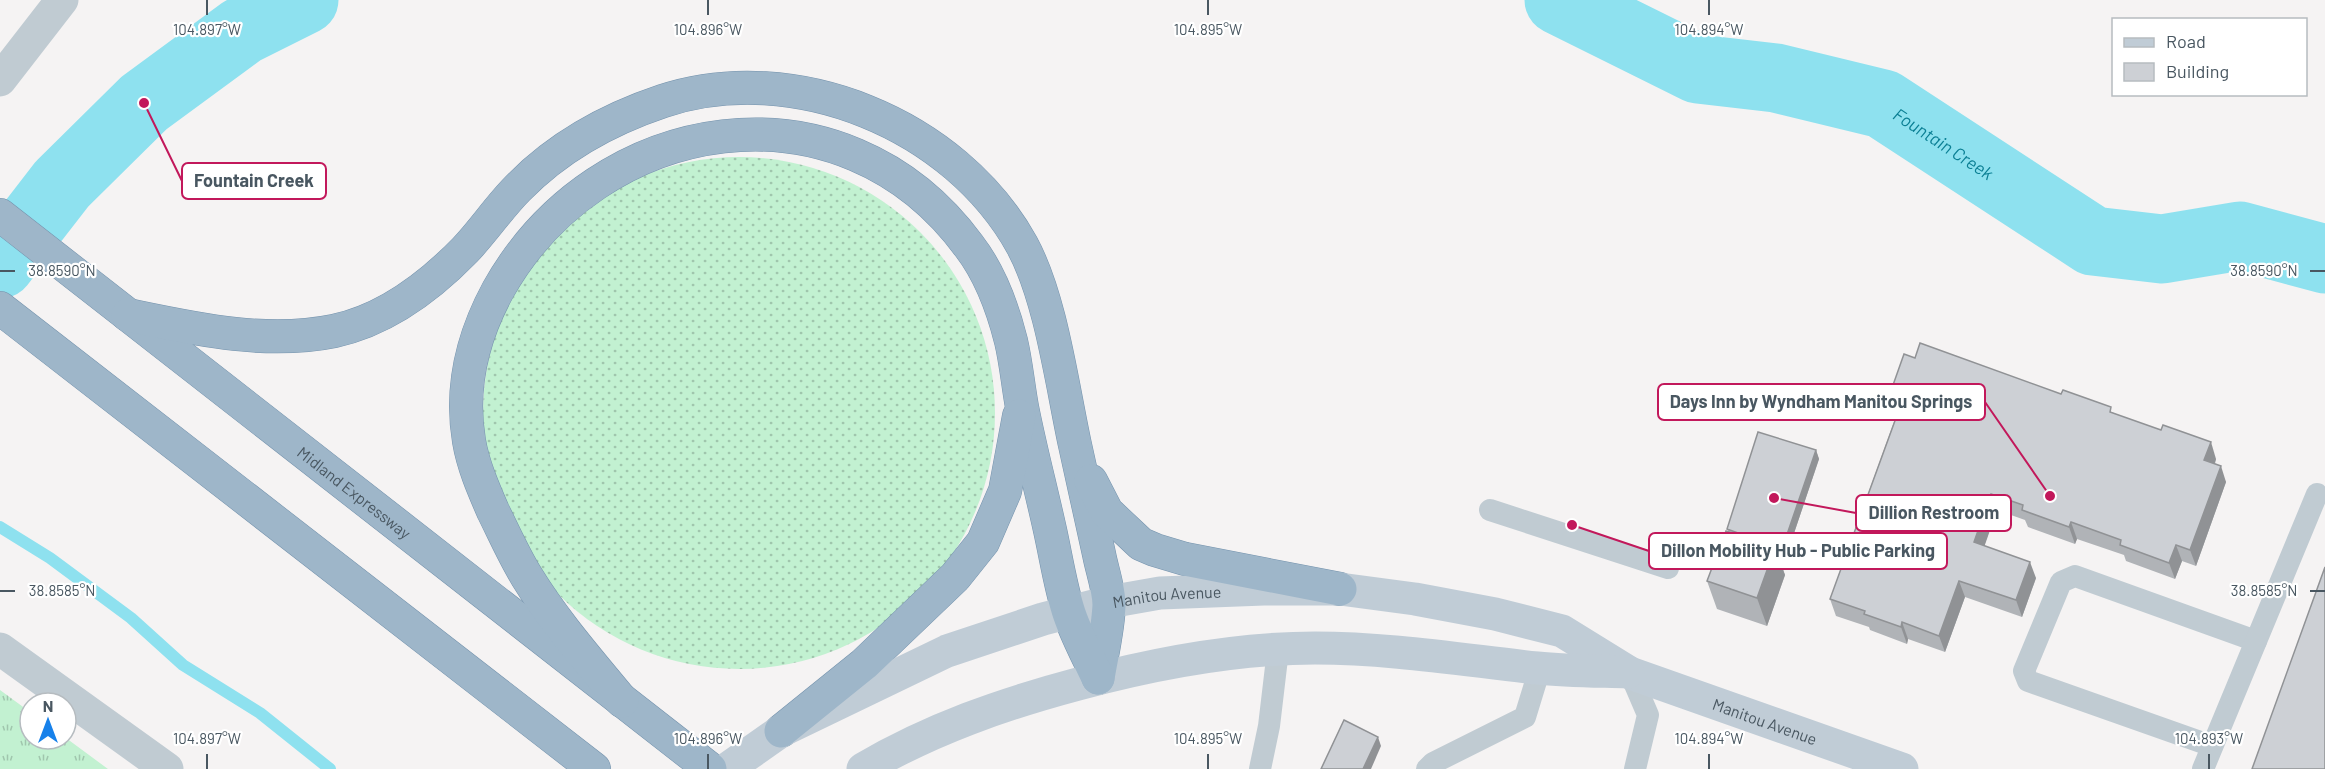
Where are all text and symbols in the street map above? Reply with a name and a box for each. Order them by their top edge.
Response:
legend [2112,18,2307,96]
text: 104.897°W [173,20,241,38]
text: 104.896°W [674,20,742,38]
text: 104.895°W [1174,20,1242,38]
text: 104.894°W [1675,20,1743,38]
text: Road [2166,30,2206,52]
text: Building [2166,60,2229,82]
water label: Fountain Creek [1889,103,1998,184]
callout: Fountain Creek [182,163,326,199]
text: Fountain Creek [194,169,314,191]
text: 38.8590°N [28,261,96,279]
text: 38.8590°N [2230,261,2298,279]
callout: Days Inn by Wyndham Manitou Springs [1658,384,1985,420]
text: Days Inn by Wyndham Manitou Springs [1670,390,1972,412]
street label: Midland Expressway [294,442,416,542]
callout: Dillion Restroom [1856,495,2011,531]
text: Dillion Restroom [1869,501,1999,523]
callout: Dillon Mobility Hub - Public Parking [1649,533,1947,569]
text: Dillon Mobility Hub - Public Parking [1661,539,1935,561]
text: 38.8585°N [29,581,95,599]
street label: Manitou Avenue [1111,581,1222,611]
text: 38.8585°N [2231,581,2297,599]
north arrow [18,691,78,751]
street label: Manitou Avenue [1710,694,1820,748]
text: N [43,696,53,715]
text: 104.897°W [173,729,241,747]
text: 104.896°W [674,729,742,747]
text: 104.895°W [1174,729,1242,747]
text: 104.894°W [1675,729,1743,747]
text: 104.893°W [2175,729,2243,747]

